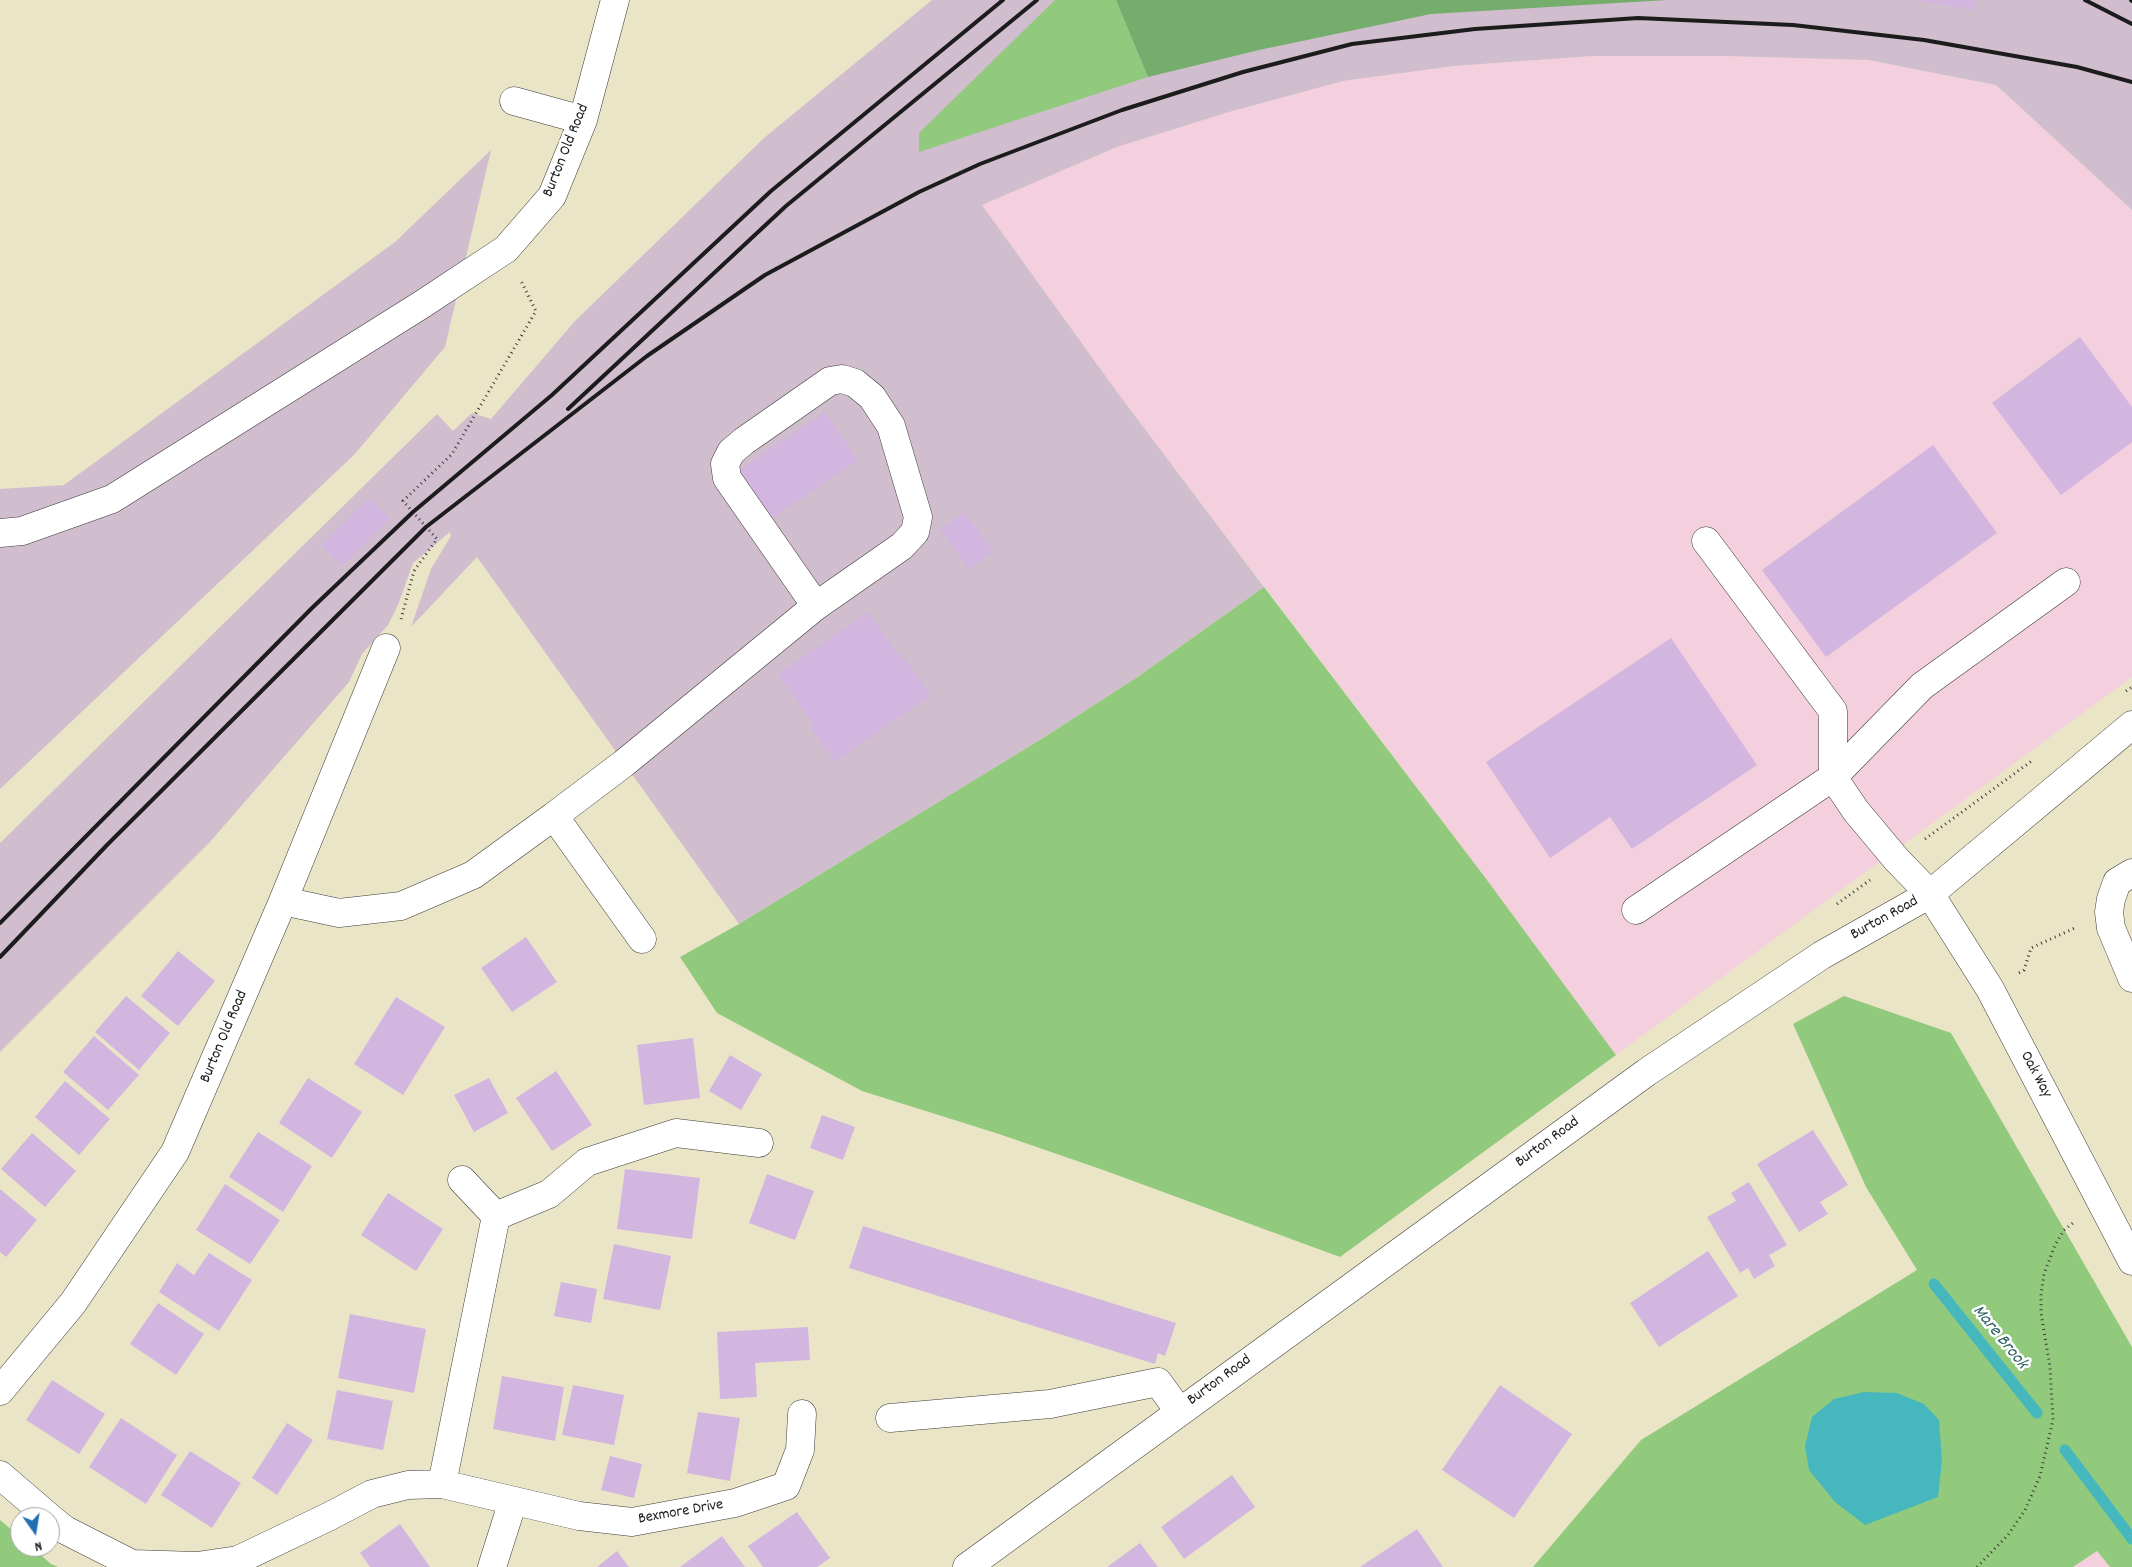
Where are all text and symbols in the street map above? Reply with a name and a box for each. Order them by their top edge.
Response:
street label: Burton Old Road [540,102,594,200]
street label: Burton Road [1848,893,1922,945]
street label: Burton Old Road [197,988,253,1086]
street label: Oak Way [2015,1048,2055,1102]
street label: Burton Road [1512,1113,1584,1173]
water label: Mare Brook [1967,1302,2031,1374]
street label: Burton Road [1184,1351,1256,1411]
street label: Bexmore Drive [637,1496,725,1530]
north arrow [10,1507,60,1557]
text: N [33,1535,44,1556]

